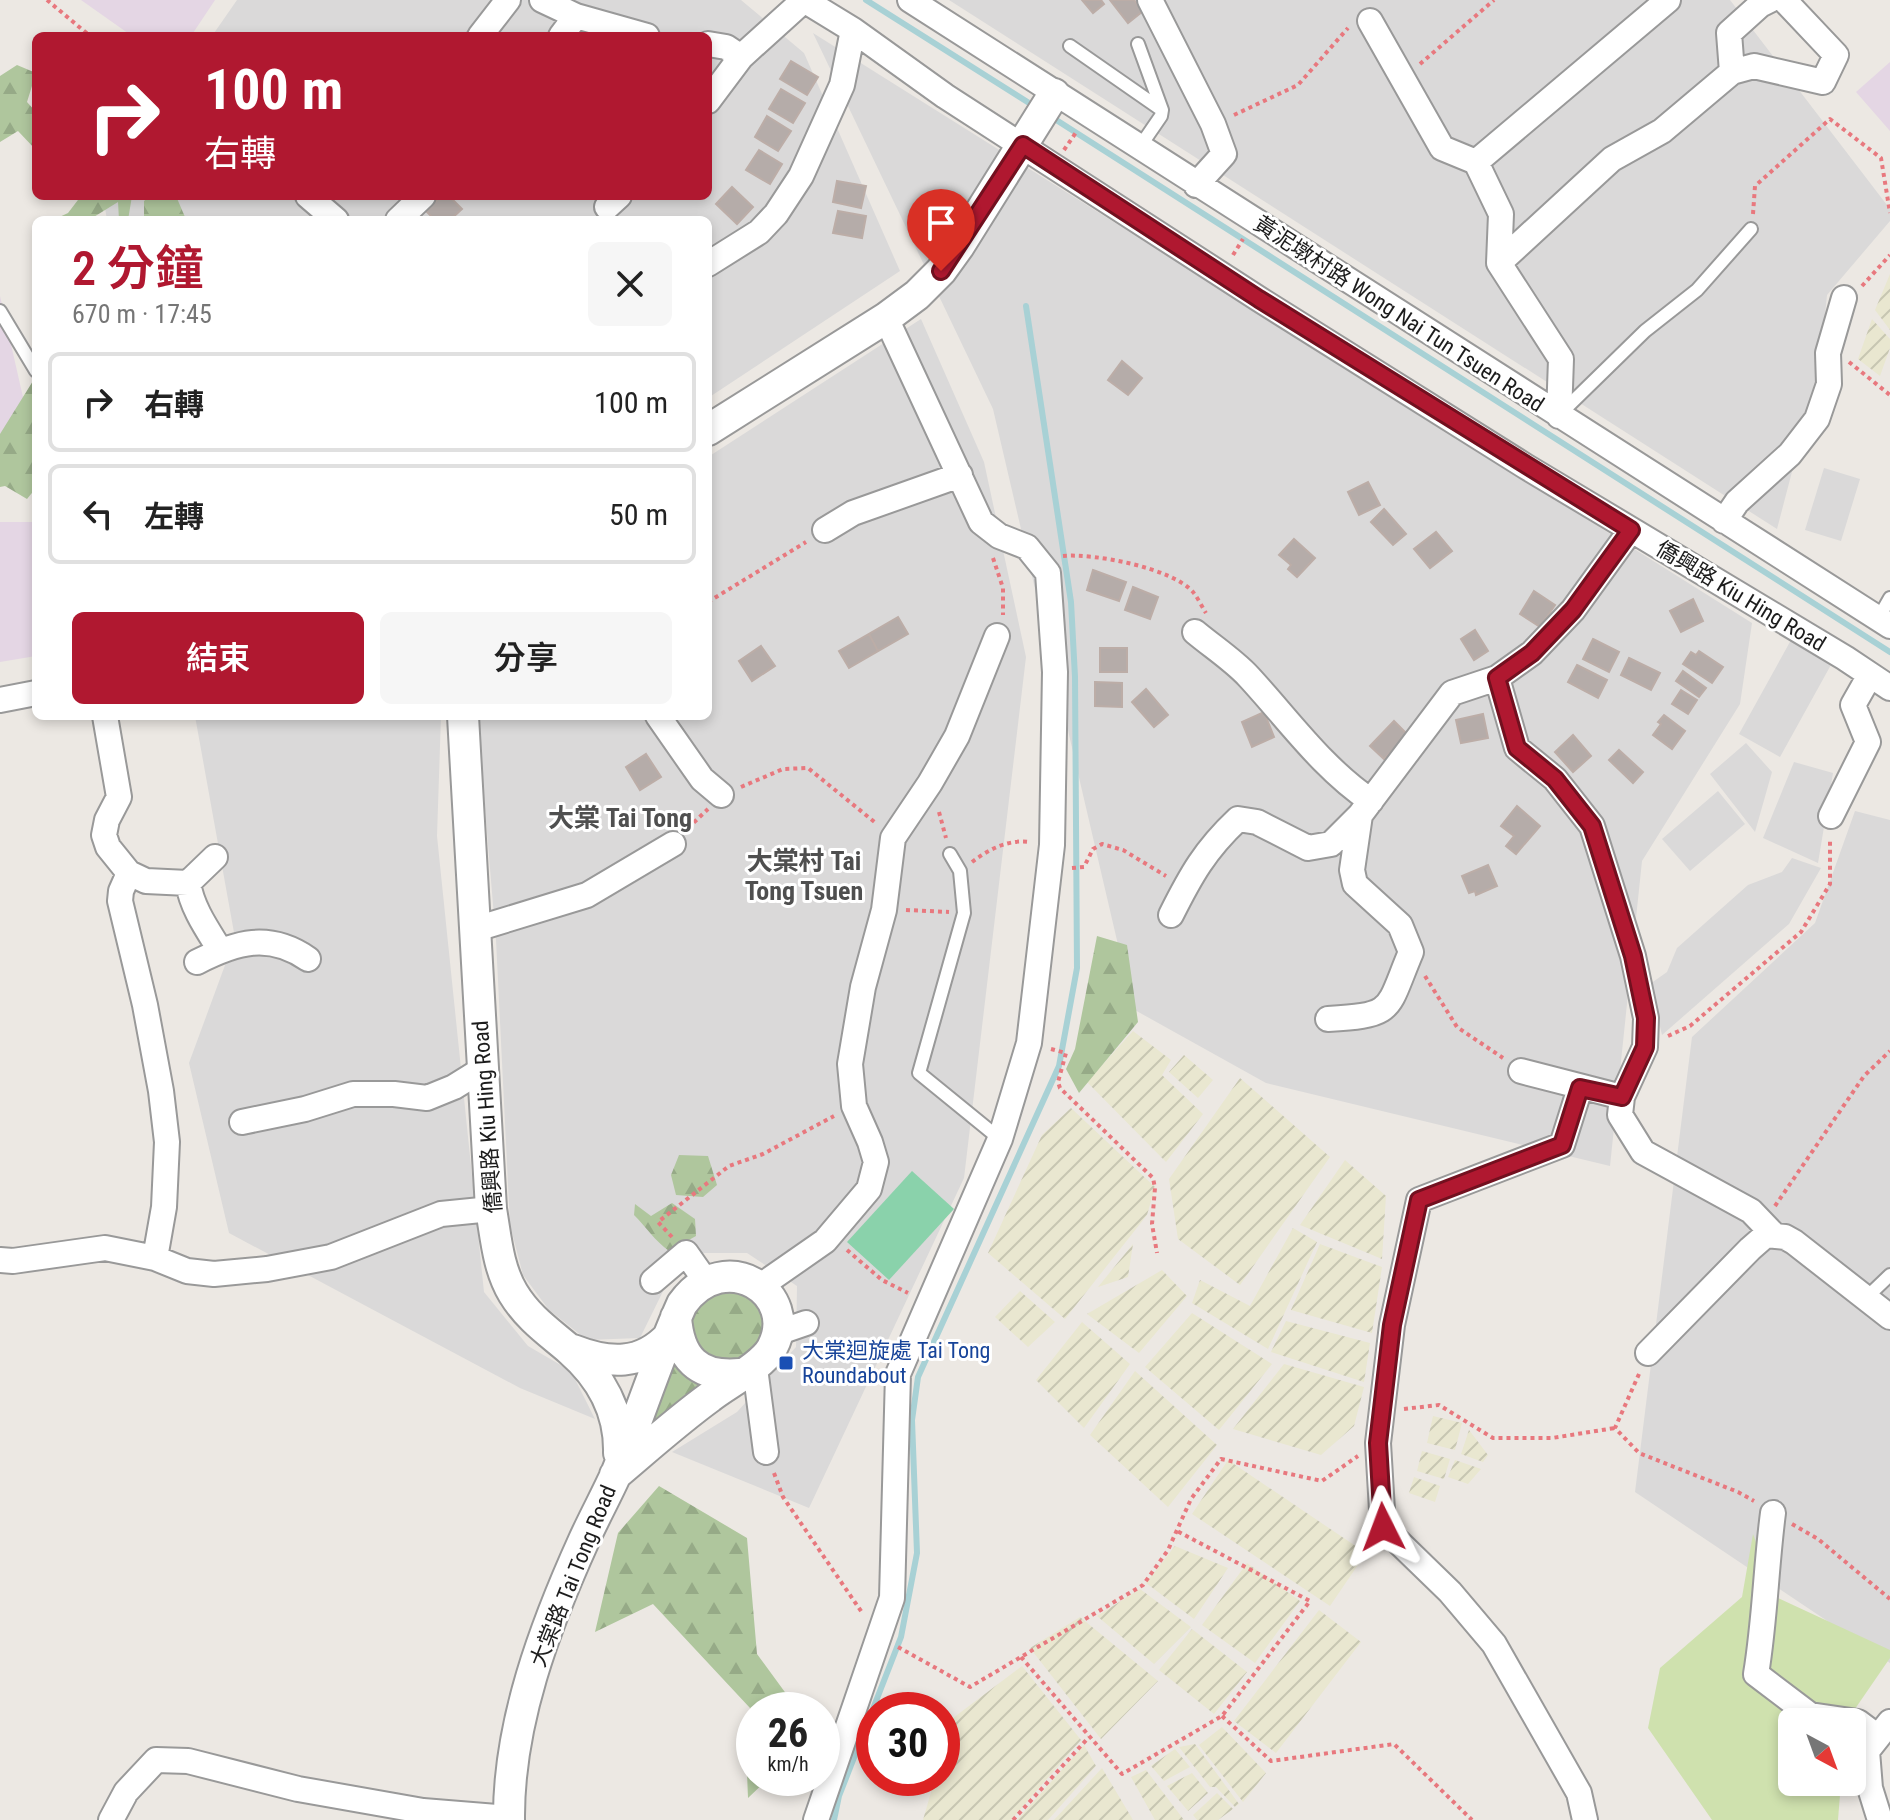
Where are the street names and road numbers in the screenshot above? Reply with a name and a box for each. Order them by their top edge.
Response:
street label: 黃泥墩村路 Wong Nai Tun Tsuen Road [1249,211,1549,417]
street label: 僑興路 Kiu Hing Road [1652,536,1830,656]
street label: 僑興路 Kiu Hing Road [468,1020,506,1214]
street label: 大棠路 Tai Tong Road [525,1482,621,1670]

